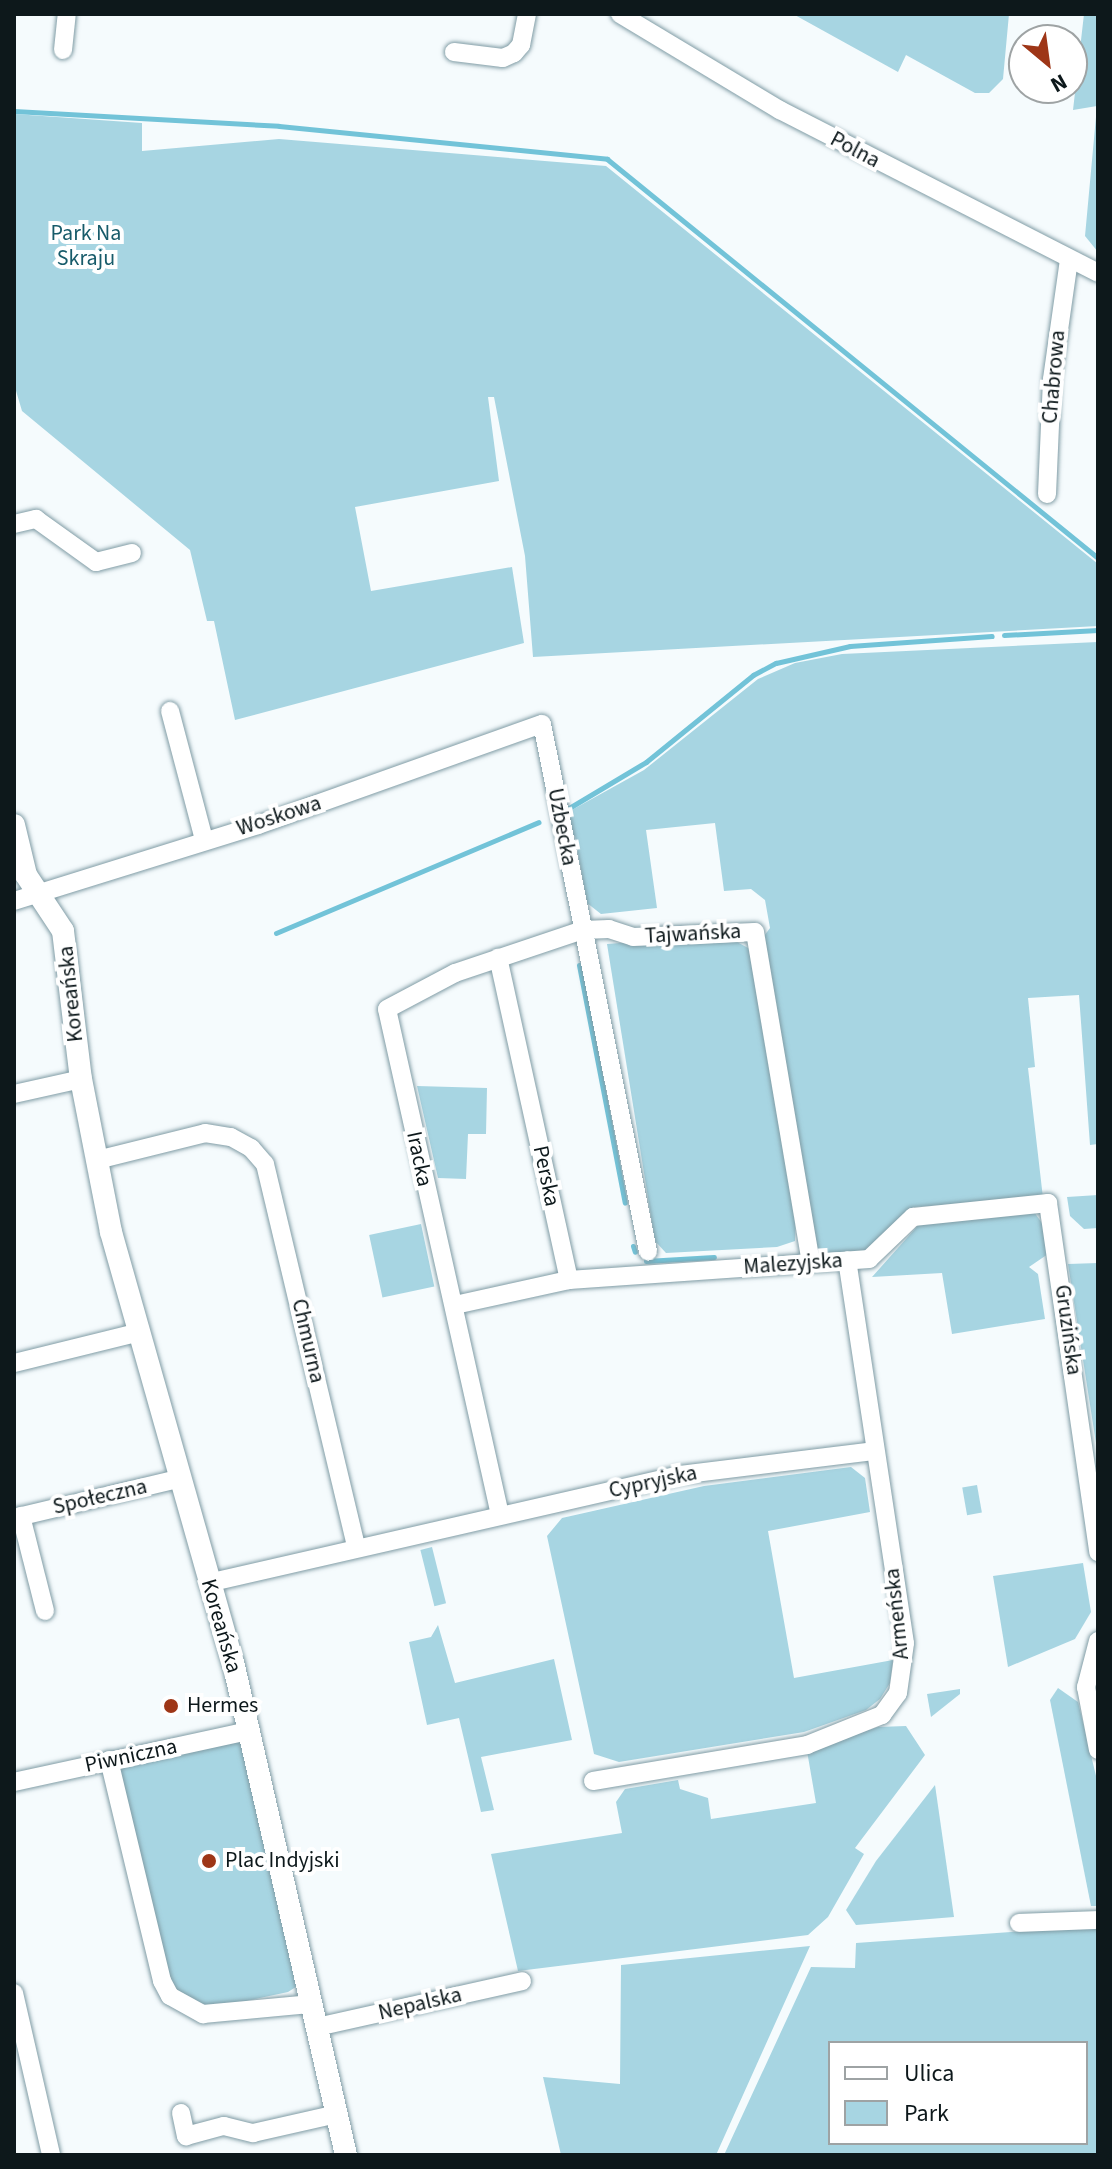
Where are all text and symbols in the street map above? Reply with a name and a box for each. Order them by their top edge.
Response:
north arrow [1008,24,1088,104]
text: N [1045,66,1073,101]
street label: Polna [826,126,884,174]
park label: Park Na Skraju [51,220,121,272]
street label: Chabrowa [1037,329,1071,425]
street label: Uzbecka [542,786,582,868]
street label: Woskowa [233,790,325,842]
street label: Tajwańska [644,918,742,950]
street label: Koreańska [53,945,89,1043]
street label: Iracka [400,1129,438,1189]
street label: Perska [527,1143,565,1209]
street label: Malezyjska [743,1247,843,1281]
street label: Gruzińska [1049,1283,1087,1377]
street label: Chmurna [286,1296,330,1386]
street label: Cypryjska [607,1460,699,1504]
street label: Społeczna [50,1473,150,1521]
street label: Armeńska [879,1567,915,1661]
street label: Koreańska [195,1576,247,1676]
place label: Hermes [187,1693,258,1719]
marker: Hermes [162,1697,180,1715]
street label: Piwniczna [82,1733,180,1779]
place label: Plac Indyjski [225,1848,340,1874]
marker: Plac Indyjski [200,1852,218,1870]
street label: Nepalska [376,1982,464,2026]
legend [828,2041,1088,2145]
text: Ulica [904,2056,954,2091]
text: Park [904,2096,949,2131]

